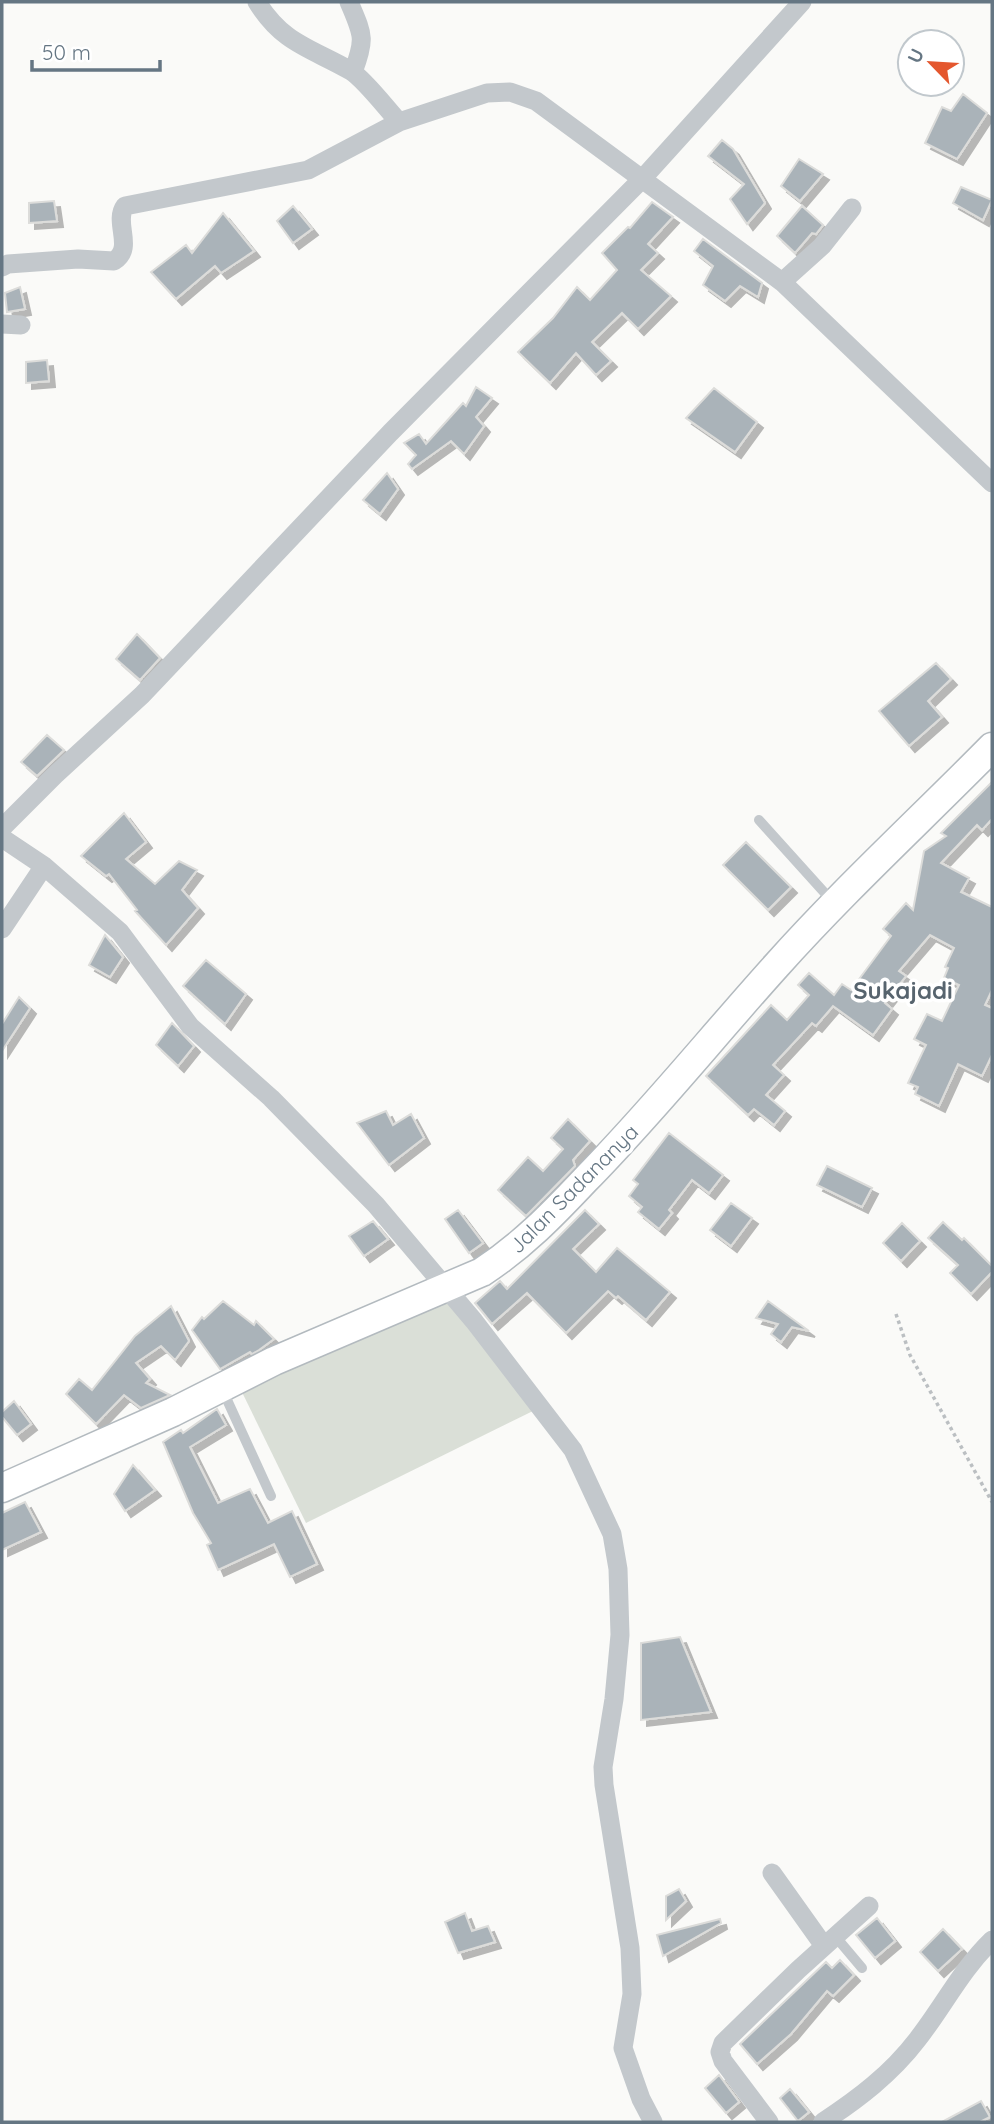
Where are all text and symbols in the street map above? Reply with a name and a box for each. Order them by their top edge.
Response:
scale bar [32,28,159,72]
north arrow [896,28,966,98]
text: 50 m [42,39,91,65]
text: U [902,45,929,67]
district label: Sukajadi [853,975,953,1005]
street label: Jalan Sadananya [503,1118,643,1258]

